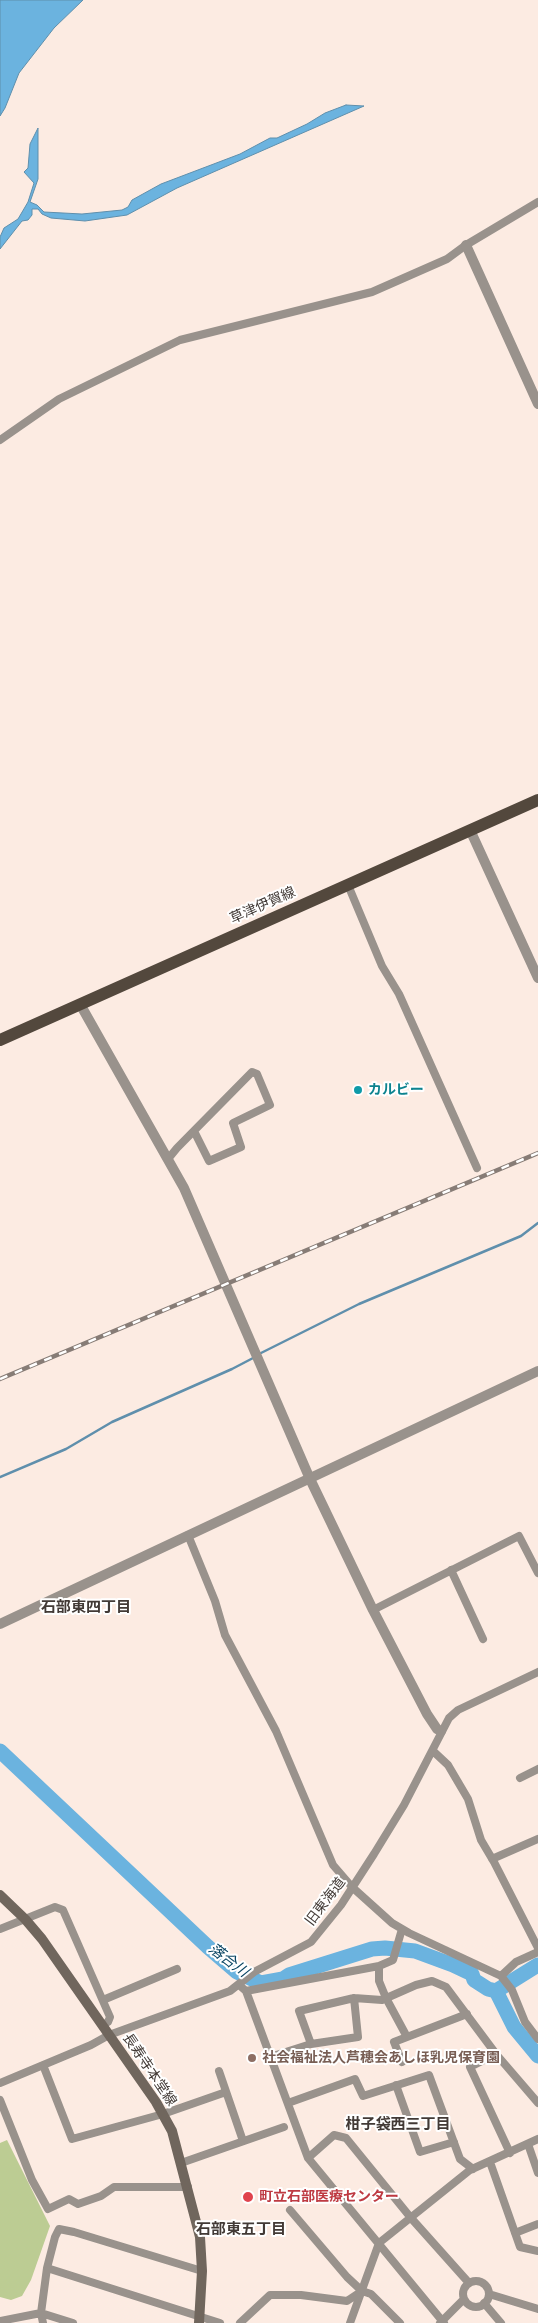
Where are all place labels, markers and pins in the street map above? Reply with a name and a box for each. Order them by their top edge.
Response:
place label: カルビー [368,1082,424,1098]
marker: カルビー [352,1084,364,1096]
place label: 社会福祉法人芦穂会あしほ乳児保育園 [262,2050,500,2066]
marker: 社会福祉法人芦穂会あしほ乳児保育園 [246,2052,258,2064]
place label: 町立石部医療センター [259,2189,399,2205]
marker: 町立石部医療センター [241,2190,255,2204]

